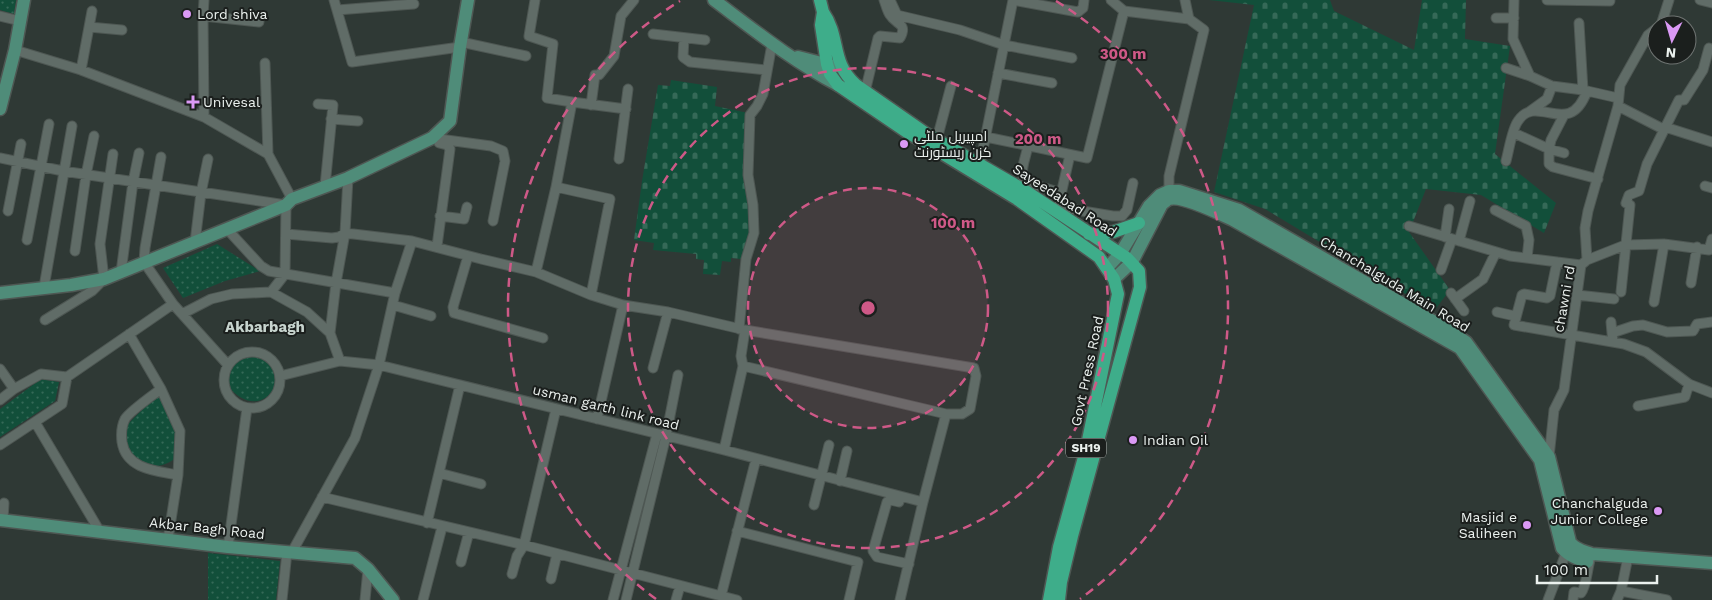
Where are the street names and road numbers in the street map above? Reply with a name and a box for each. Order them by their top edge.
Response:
street label: Sayeedabad Road [1010,160,1120,240]
street label: Chanchalguda Main Road [1317,233,1473,335]
street label: chawni rd [1550,264,1578,334]
street label: Govt Press Road [1068,314,1106,428]
street label: usman garth link road [531,381,681,433]
road number: SH19 [1066,438,1106,458]
street label: Akbar Bagh Road [148,514,266,542]

